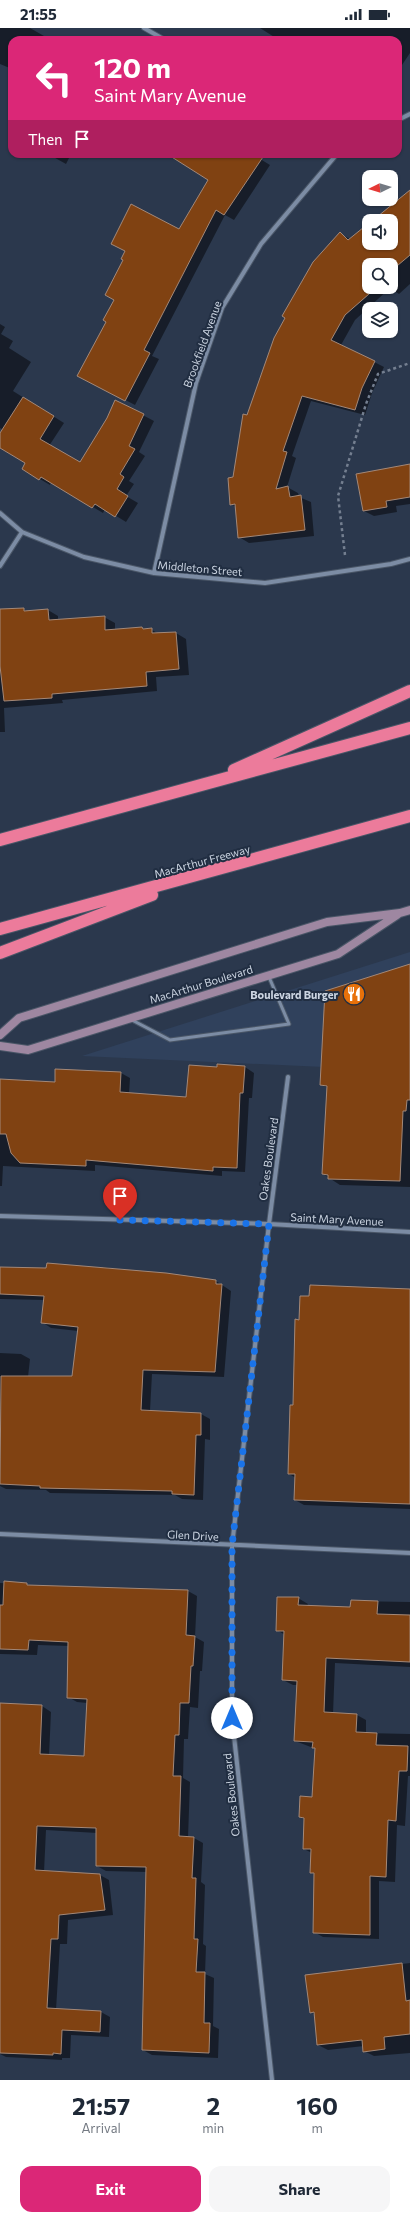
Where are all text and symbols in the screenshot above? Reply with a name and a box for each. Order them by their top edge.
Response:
text: 21:55 [20,5,57,23]
text: 120 m [94,50,171,84]
icon: left [28,52,80,104]
text: Saint Mary Avenue [94,84,246,106]
icon: arrive [71,128,93,150]
text: Then [28,130,63,148]
north arrow [362,170,398,206]
map controls [362,170,398,338]
button: sound [362,214,398,250]
button: search [362,258,398,294]
street label: Brookfield Avenue [180,299,224,389]
button: layers [362,302,398,338]
street label: Middleton Street [157,558,243,578]
street label: MacArthur Freeway [153,842,252,880]
street label: MacArthur Boulevard [148,962,254,1006]
restaurant icon: Boulevard Burger [341,981,367,1007]
place label: Boulevard Burger [250,988,338,1001]
street label: Oakes Boulevard [256,1117,280,1201]
pin [103,1179,137,1220]
icon: arrive [109,1185,131,1207]
street label: Saint Mary Avenue [290,1210,384,1228]
street label: Glen Drive [167,1527,219,1543]
position arrow [211,1697,253,1739]
street label: Oakes Boulevard [220,1753,242,1837]
text: 21:57 [72,2091,130,2120]
text: 2 [206,2091,220,2120]
text: 160 [296,2091,338,2120]
text: Arrival [81,2120,121,2136]
text: min [202,2120,224,2136]
text: m [311,2120,323,2136]
button: Exit [20,2166,201,2212]
button: Share [209,2166,390,2212]

